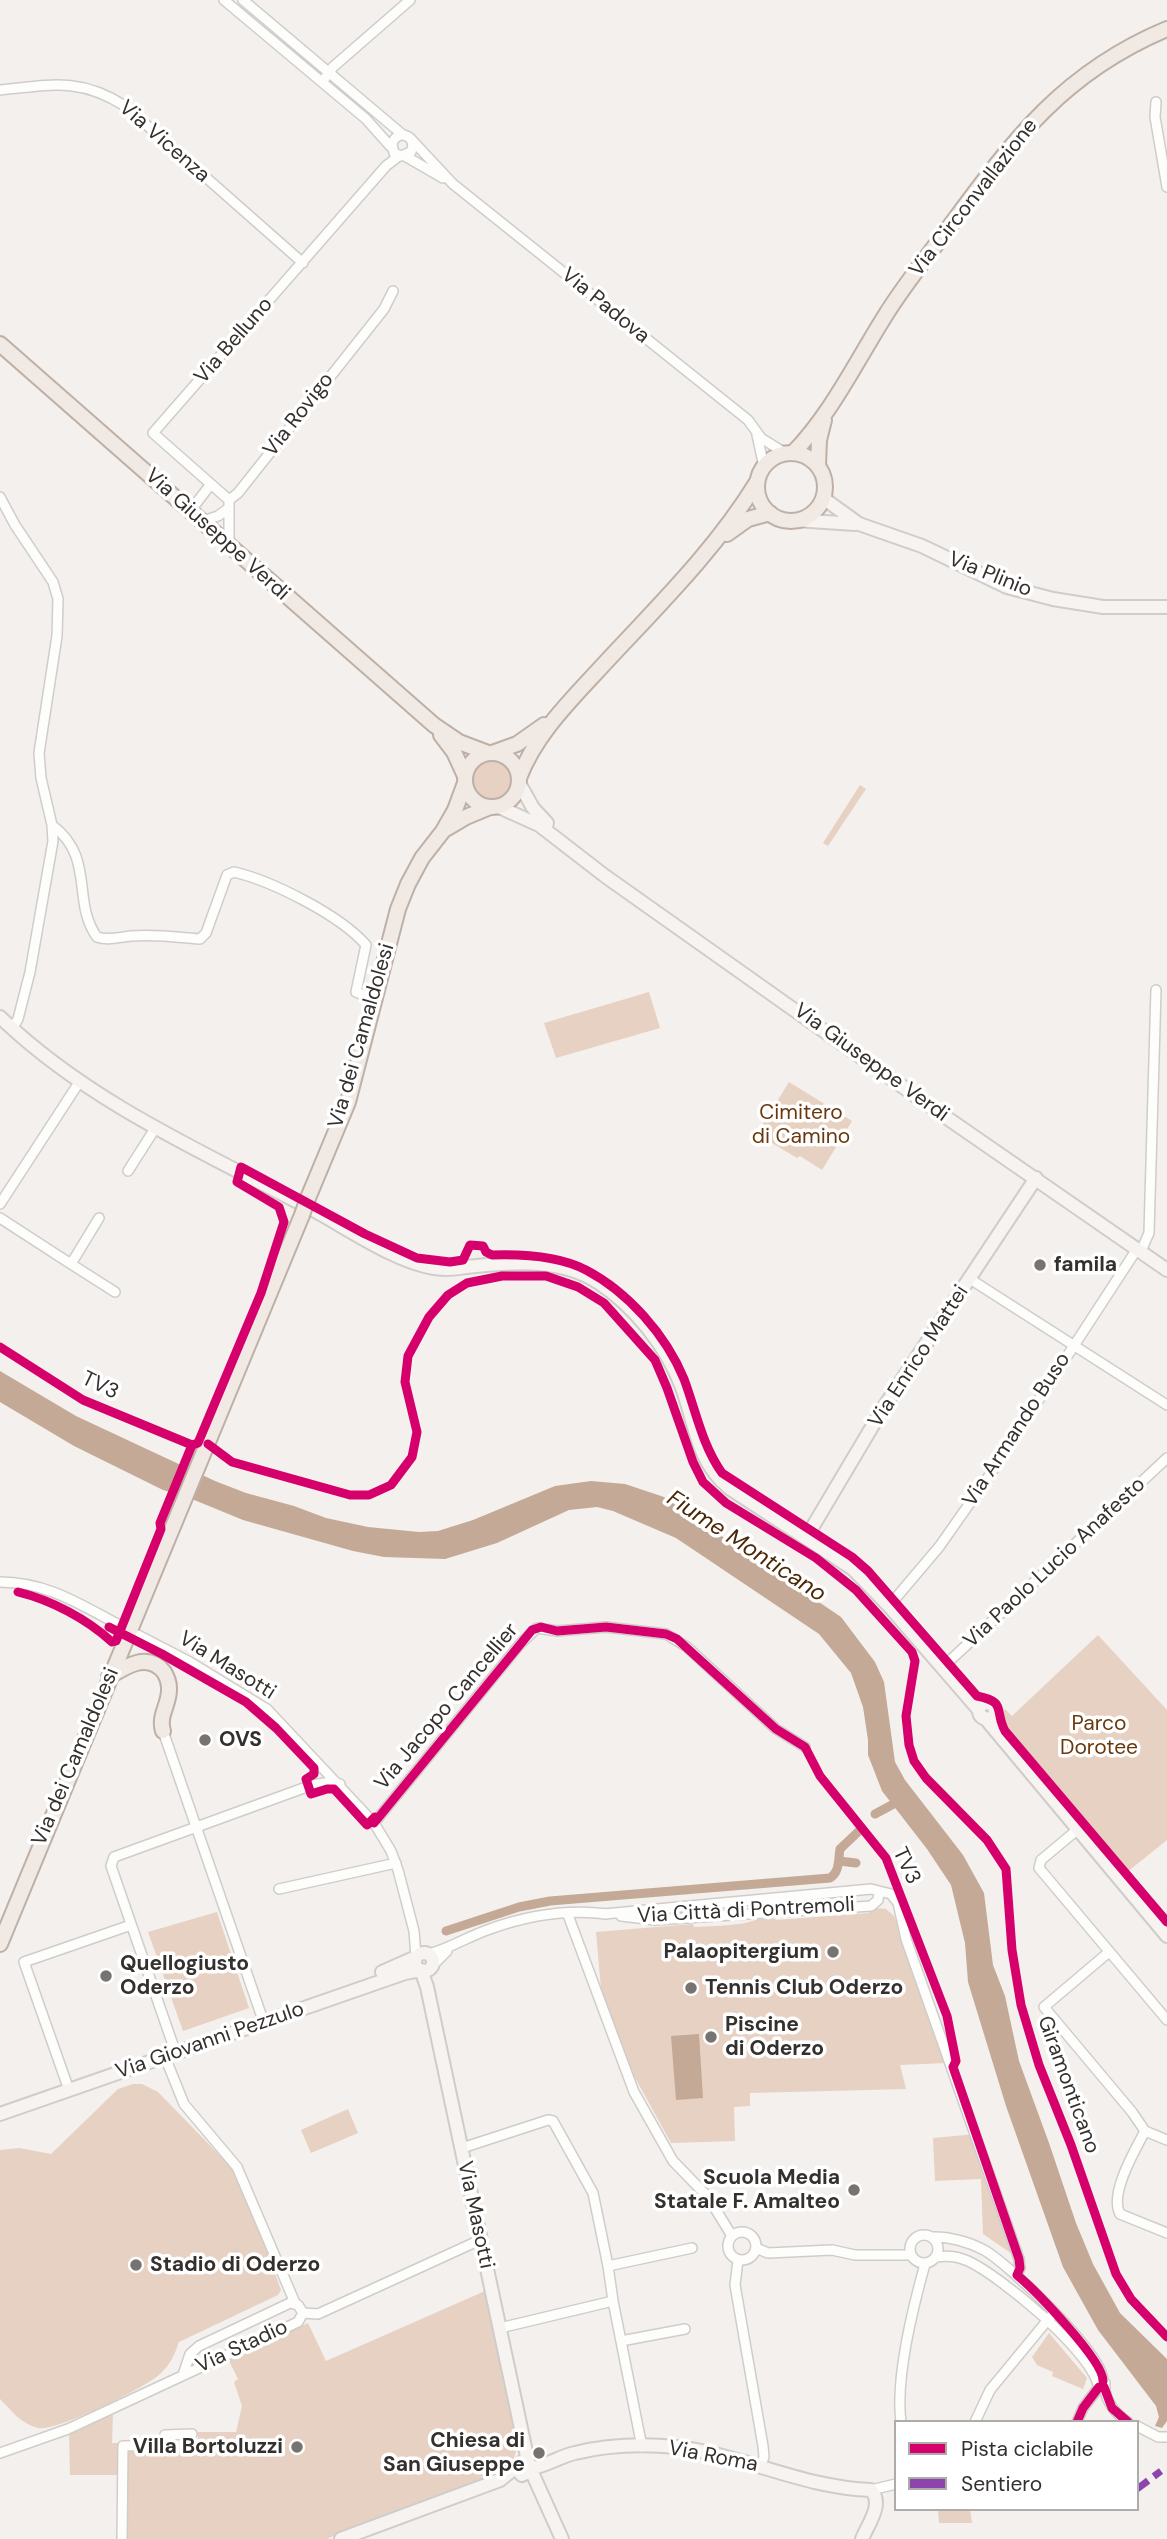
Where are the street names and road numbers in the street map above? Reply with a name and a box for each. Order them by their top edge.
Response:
street label: Via Vicenza [113,96,215,188]
street label: Via Circonvallazione [904,114,1044,282]
street label: Via Padova [556,263,654,349]
street label: Via Belluno [190,293,278,389]
street label: Via Rovigo [258,368,340,462]
street label: Via Giuseppe Verdi [140,464,294,606]
street label: Via Plinio [945,547,1035,603]
street label: Via dei Camaldolesi [324,941,400,1131]
street label: Via Giuseppe Verdi [789,998,953,1128]
street label: Via Enrico Mattei [864,1281,974,1433]
street label: Via Armando Buso [958,1348,1076,1512]
street label: TV3 [77,1366,123,1406]
street label: Via Paolo Lucio Anafesto [959,1472,1151,1654]
street label: Via Jacopo Cancellier [370,1618,524,1796]
street label: Via Masotti [174,1626,280,1706]
street label: Via dei Camaldolesi [27,1664,125,1850]
street label: TV3 [887,1844,925,1888]
street label: Via Città di Pontremoli [637,1893,855,1929]
street label: Via Giovanni Pezzulo [112,1997,308,2085]
street label: Giramonticano [1031,2013,1105,2157]
street label: Via Masotti [451,2159,499,2271]
street label: Via Stadio [192,2315,292,2379]
street label: Via Roma [666,2436,760,2478]

